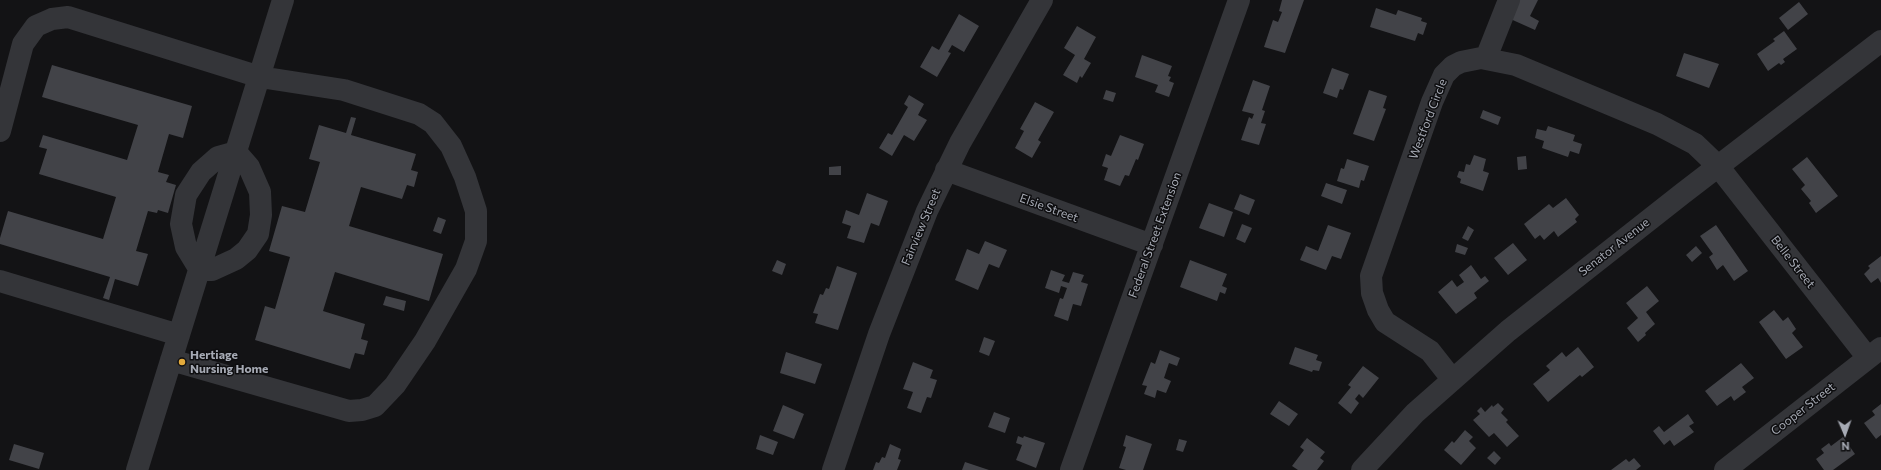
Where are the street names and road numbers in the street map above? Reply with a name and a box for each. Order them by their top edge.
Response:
street label: Westford Circle [1406,77,1450,161]
street label: Federal Street Extension [1126,170,1184,300]
street label: Fairview Street [898,186,944,268]
street label: Elsie Street [1018,191,1080,225]
street label: Senator Avenue [1576,215,1652,279]
street label: Belle Street [1768,233,1818,291]
street label: Cooper Street [1768,380,1838,438]

